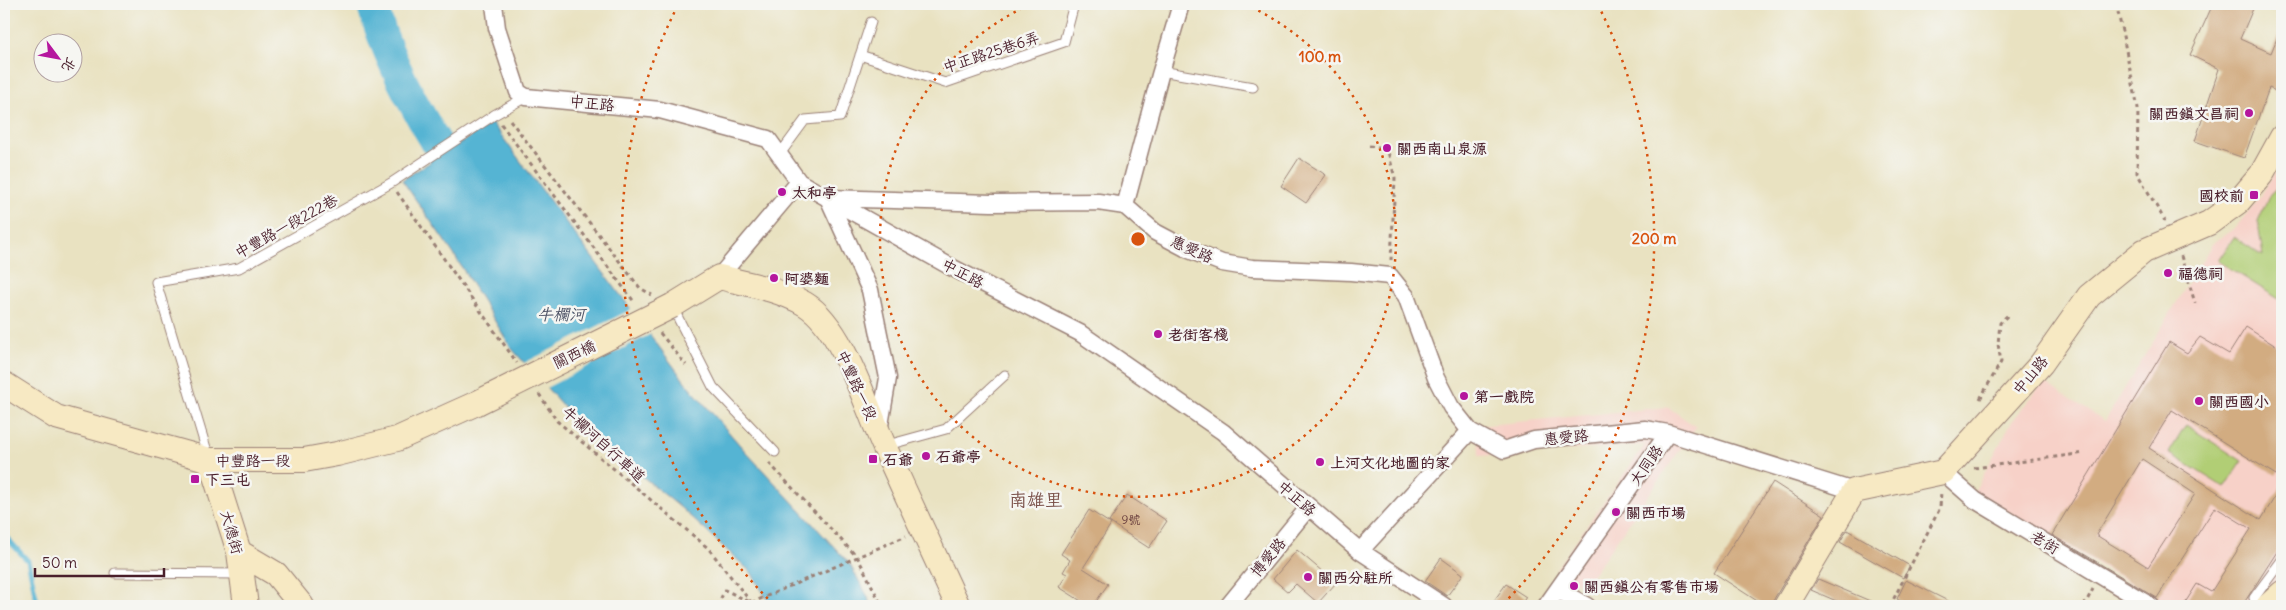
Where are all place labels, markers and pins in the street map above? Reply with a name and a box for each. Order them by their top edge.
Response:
place label: 關西鎮文昌祠 [2149,104,2239,123]
marker: 關西鎮文昌祠 [2243,107,2255,119]
place label: 關西南山泉源 [1397,139,1487,158]
marker: 關西南山泉源 [1381,142,1393,154]
place label: 太和亭 [792,183,837,202]
marker: 太和亭 [776,186,788,198]
place label: 國校前 [2199,186,2244,205]
marker: 國校前 [2248,189,2260,201]
centre of rings [1129,230,1147,248]
place label: 福德祠 [2178,264,2223,283]
marker: 福德祠 [2162,267,2174,279]
place label: 阿婆麵 [784,269,829,288]
marker: 阿婆麵 [768,272,780,284]
place label: 老街客棧 [1168,325,1228,344]
marker: 老街客棧 [1152,328,1164,340]
place label: 第一戲院 [1474,387,1534,406]
marker: 第一戲院 [1458,390,1470,402]
place label: 關西國小 [2209,392,2269,411]
marker: 關西國小 [2193,395,2205,407]
place label: 石爺亭 [936,447,981,466]
place label: 石爺 [883,450,913,469]
marker: 石爺亭 [920,450,932,462]
marker: 石爺 [867,453,879,465]
place label: 上河文化地圖的家 [1330,453,1450,472]
marker: 上河文化地圖的家 [1314,456,1326,468]
place label: 下三屯 [205,470,250,489]
marker: 下三屯 [189,473,201,485]
place label: 關西市場 [1626,503,1686,522]
marker: 關西市場 [1610,506,1622,518]
place label: 關西分駐所 [1318,568,1393,587]
marker: 關西分駐所 [1302,571,1314,583]
place label: 關西鎮公有零售市場 [1584,577,1719,596]
marker: 關西鎮公有零售市場 [1568,580,1580,592]

